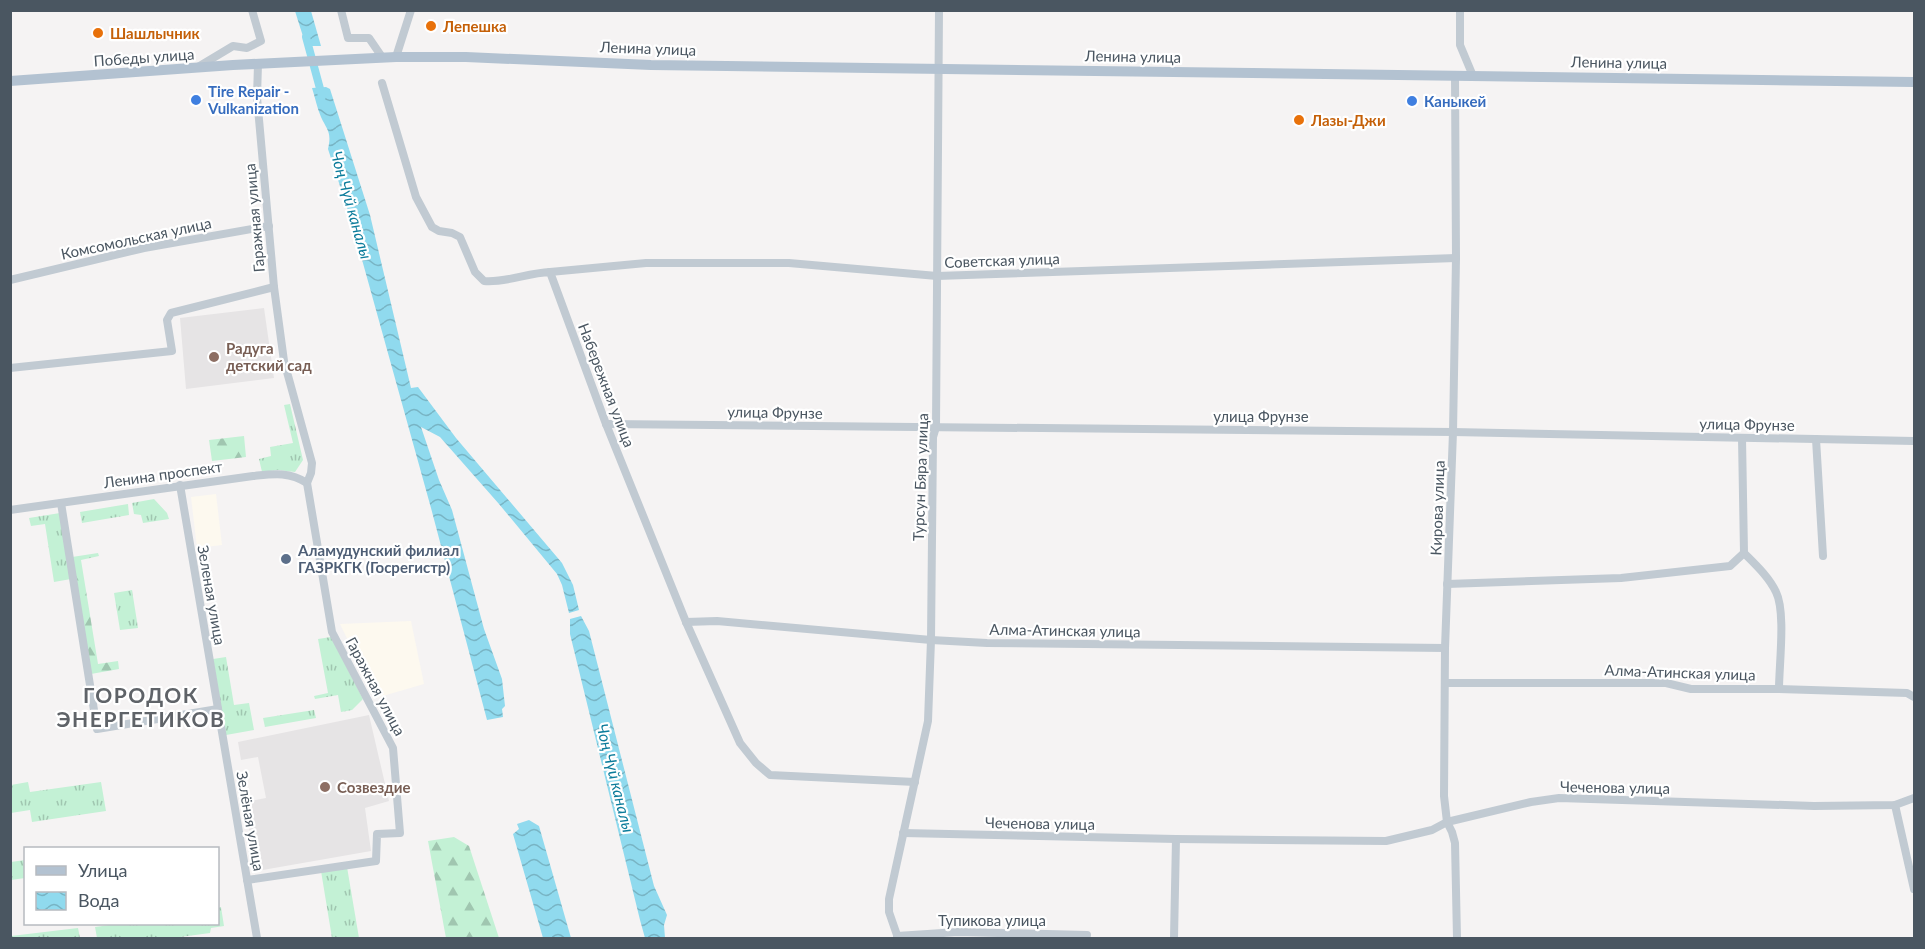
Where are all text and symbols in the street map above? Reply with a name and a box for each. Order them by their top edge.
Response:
place label: Лепешка [442,17,507,35]
marker: Лепешка [424,19,438,33]
place label: Шашлычник [110,24,200,42]
marker: Шашлычник [91,26,105,40]
street label: Ленина улица [599,37,696,59]
street label: Победы улица [93,45,195,69]
street label: Ленина улица [1084,46,1181,66]
street label: Ленина улица [1570,52,1667,72]
place label: Tire Repair - Vulkanization [207,82,299,117]
place label: Каныкей [1424,92,1486,110]
marker: Tire Repair - Vulkanization [189,93,203,107]
marker: Каныкей [1405,94,1419,108]
place label: Лазы-Джи [1310,111,1386,129]
marker: Лазы-Джи [1292,113,1306,127]
water label: Чоң Чүй каналы [328,149,376,261]
street label: Гаражная улица [240,163,268,273]
street label: Комсомольская улица [59,213,213,263]
street label: Советская улица [944,249,1060,271]
street label: Набережная улица [575,320,639,450]
place label: Радуга детский сад [226,339,312,374]
marker: Радуга детский сад [207,350,221,364]
street label: улица Фрунзе [727,402,823,422]
street label: улица Фрунзе [1213,407,1309,425]
street label: Турсун Бяра улица [909,413,931,541]
street label: улица Фрунзе [1699,414,1795,434]
street label: Ленина проспект [102,457,224,491]
street label: Кирова улица [1426,460,1448,556]
place label: Аламудунский филиал ГАЗРКГК (Госрегистр) [297,541,459,576]
street label: Зеленая улица [194,544,230,646]
marker: Аламудунский филиал ГАЗРКГК (Госрегистр) [279,552,293,566]
street label: Алма-Атинская улица [989,620,1141,640]
street label: Гаражная улица [342,634,410,738]
street label: Алма-Атинская улица [1604,660,1756,684]
district label: ГОРОДОК ЭНЕРГЕТИКОВ [57,682,225,731]
water label: Чоң Чүй каналы [593,722,639,834]
street label: Зелёная улица [233,770,269,872]
street label: Чеченова улица [1560,777,1670,797]
place label: Созвездие [337,778,411,796]
marker: Созвездие [318,780,332,794]
street label: Чеченова улица [985,813,1095,833]
legend [24,847,219,925]
text: Улица [78,859,128,881]
text: Вода [78,889,119,911]
street label: Тупикова улица [938,911,1046,929]

